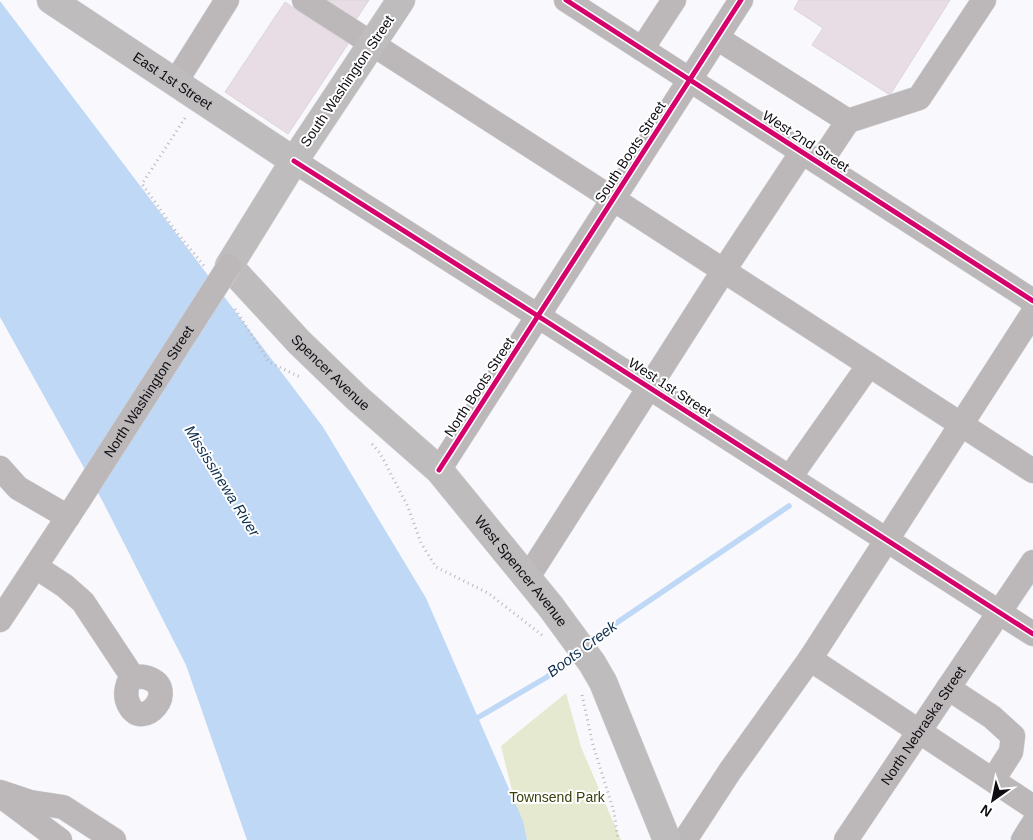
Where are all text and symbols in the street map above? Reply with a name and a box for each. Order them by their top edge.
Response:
street label: South Washington Street [297,12,397,150]
street label: East 1st Street [130,49,216,113]
street label: South Boots Street [591,98,669,206]
street label: West 2nd Street [760,107,852,175]
street label: North Washington Street [101,323,197,460]
street label: Spencer Avenue [288,331,373,414]
street label: North Boots Street [441,334,517,440]
street label: West 1st Street [626,354,714,420]
water label: Mississinewa River [181,422,264,540]
street label: West Spencer Avenue [471,512,571,630]
water label: Boots Creek [544,616,621,680]
street label: North Nebraska Street [877,663,969,788]
north arrow [968,775,1018,825]
park label: Townsend Park [509,789,606,805]
text: N [977,801,995,820]

